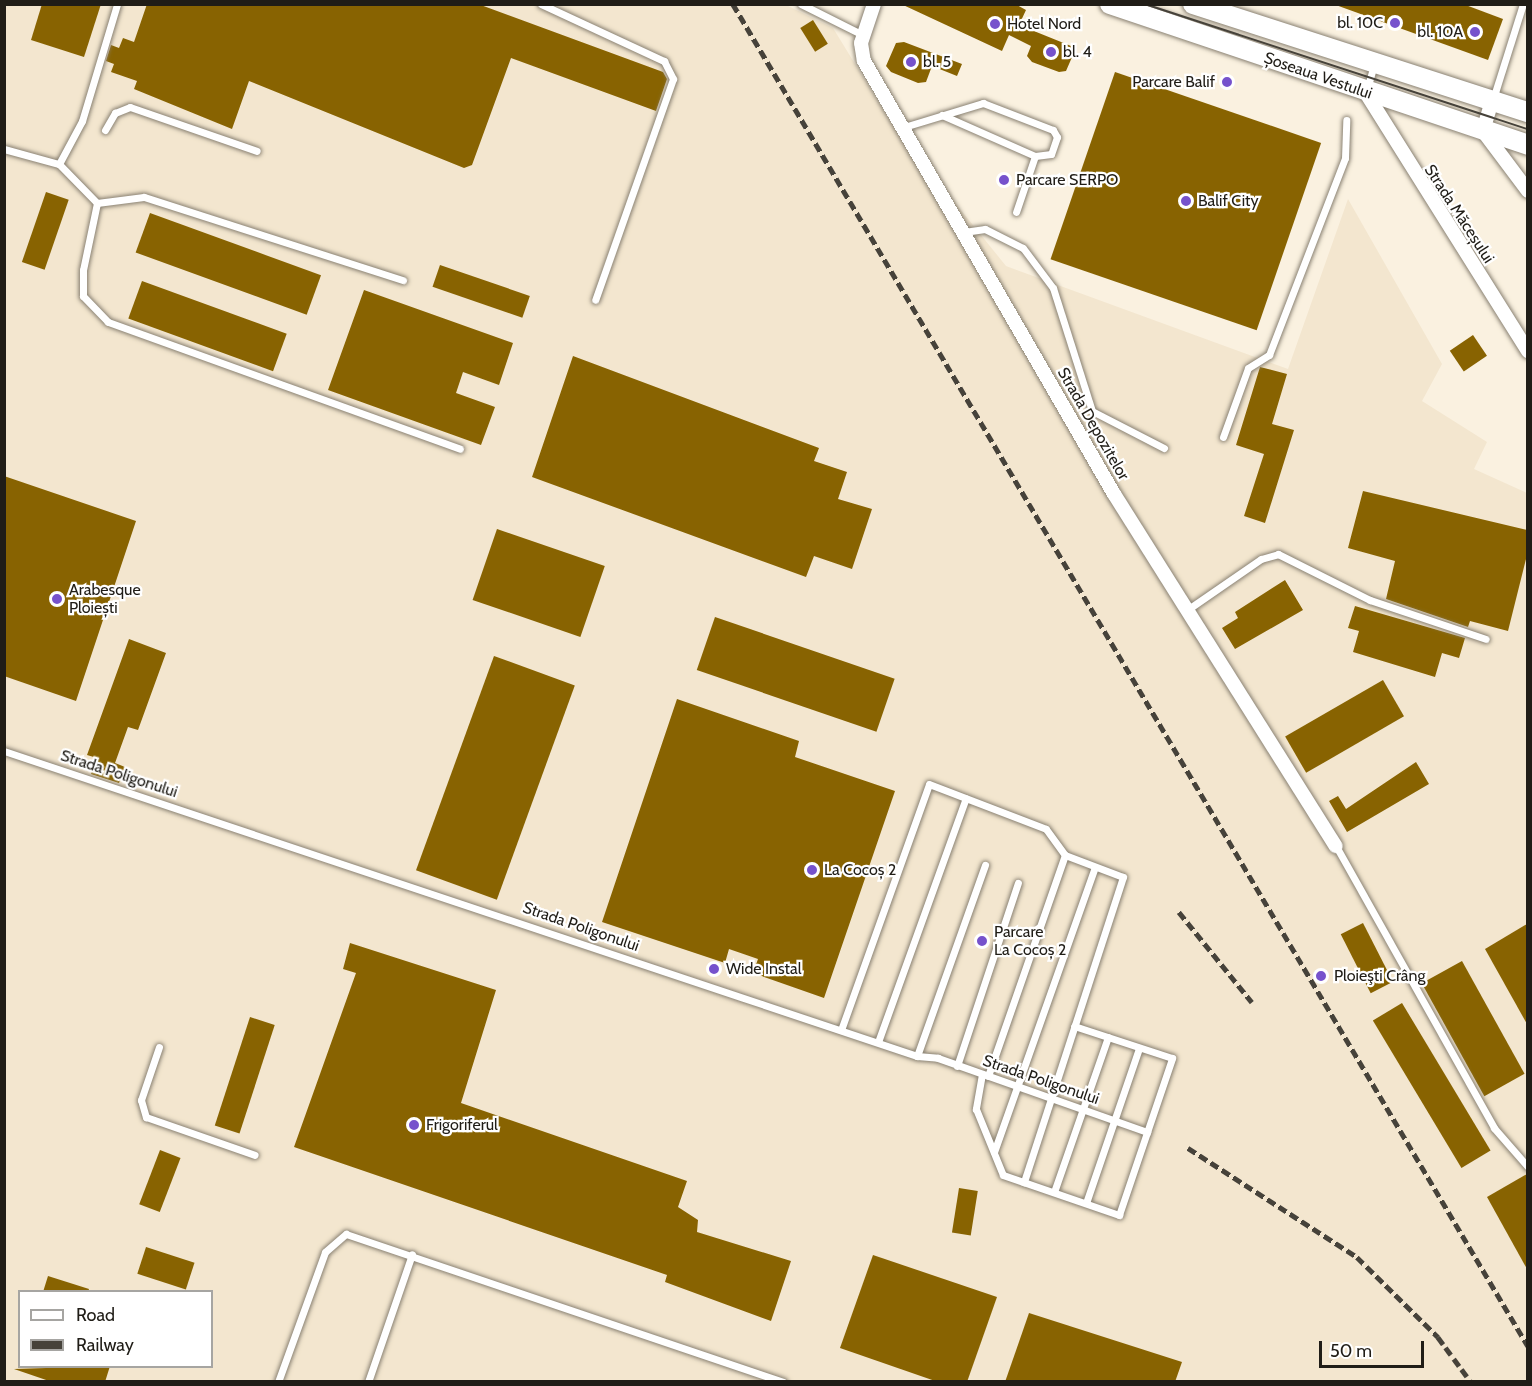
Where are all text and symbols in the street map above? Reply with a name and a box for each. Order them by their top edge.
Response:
place label: bl. 10C [1337,13,1383,33]
place label: Hotel Nord [1007,14,1081,34]
marker: bl. 10C [1388,16,1402,30]
marker: Hotel Nord [988,17,1002,31]
place label: bl. 10A [1417,22,1463,42]
marker: bl. 10A [1468,25,1482,39]
place label: bl. 4 [1063,42,1092,62]
marker: bl. 4 [1044,45,1058,59]
street label: Șoseaua Vestului [1261,48,1375,104]
place label: bl. 5 [923,52,951,72]
marker: bl. 5 [904,55,918,69]
place label: Parcare Balif [1132,72,1215,92]
marker: Parcare Balif [1220,75,1234,89]
street label: Strada Măceșului [1420,161,1498,267]
place label: Parcare SERPO [1016,170,1118,190]
marker: Parcare SERPO [997,173,1011,187]
place label: Balif City [1198,191,1259,211]
marker: Balif City [1179,194,1193,208]
street label: Strada Depozitelor [1053,364,1133,484]
place label: Arabesque Ploiești [69,580,141,618]
marker: Arabesque Ploiești [50,592,64,606]
street label: Strada Poligonului [58,746,180,802]
place label: La Cocoș 2 [824,860,896,880]
marker: La Cocoș 2 [805,863,819,877]
street label: Strada Poligonului [520,898,642,956]
place label: Parcare La Cocoș 2 [994,922,1066,960]
marker: Parcare La Cocoș 2 [975,934,989,948]
place label: Wide Instal [726,959,801,979]
marker: Wide Instal [707,962,721,976]
place label: Ploieşti Crâng [1334,966,1425,986]
marker: Ploieşti Crâng [1312,967,1330,985]
street label: Strada Poligonului [980,1051,1102,1109]
place label: Frigoriferul [426,1115,498,1135]
marker: Frigoriferul [407,1118,421,1132]
legend [18,1290,213,1368]
text: Road [76,1304,115,1326]
scale bar [1322,1329,1427,1367]
text: Railway [76,1334,134,1356]
text: 50 m [1330,1340,1372,1362]

